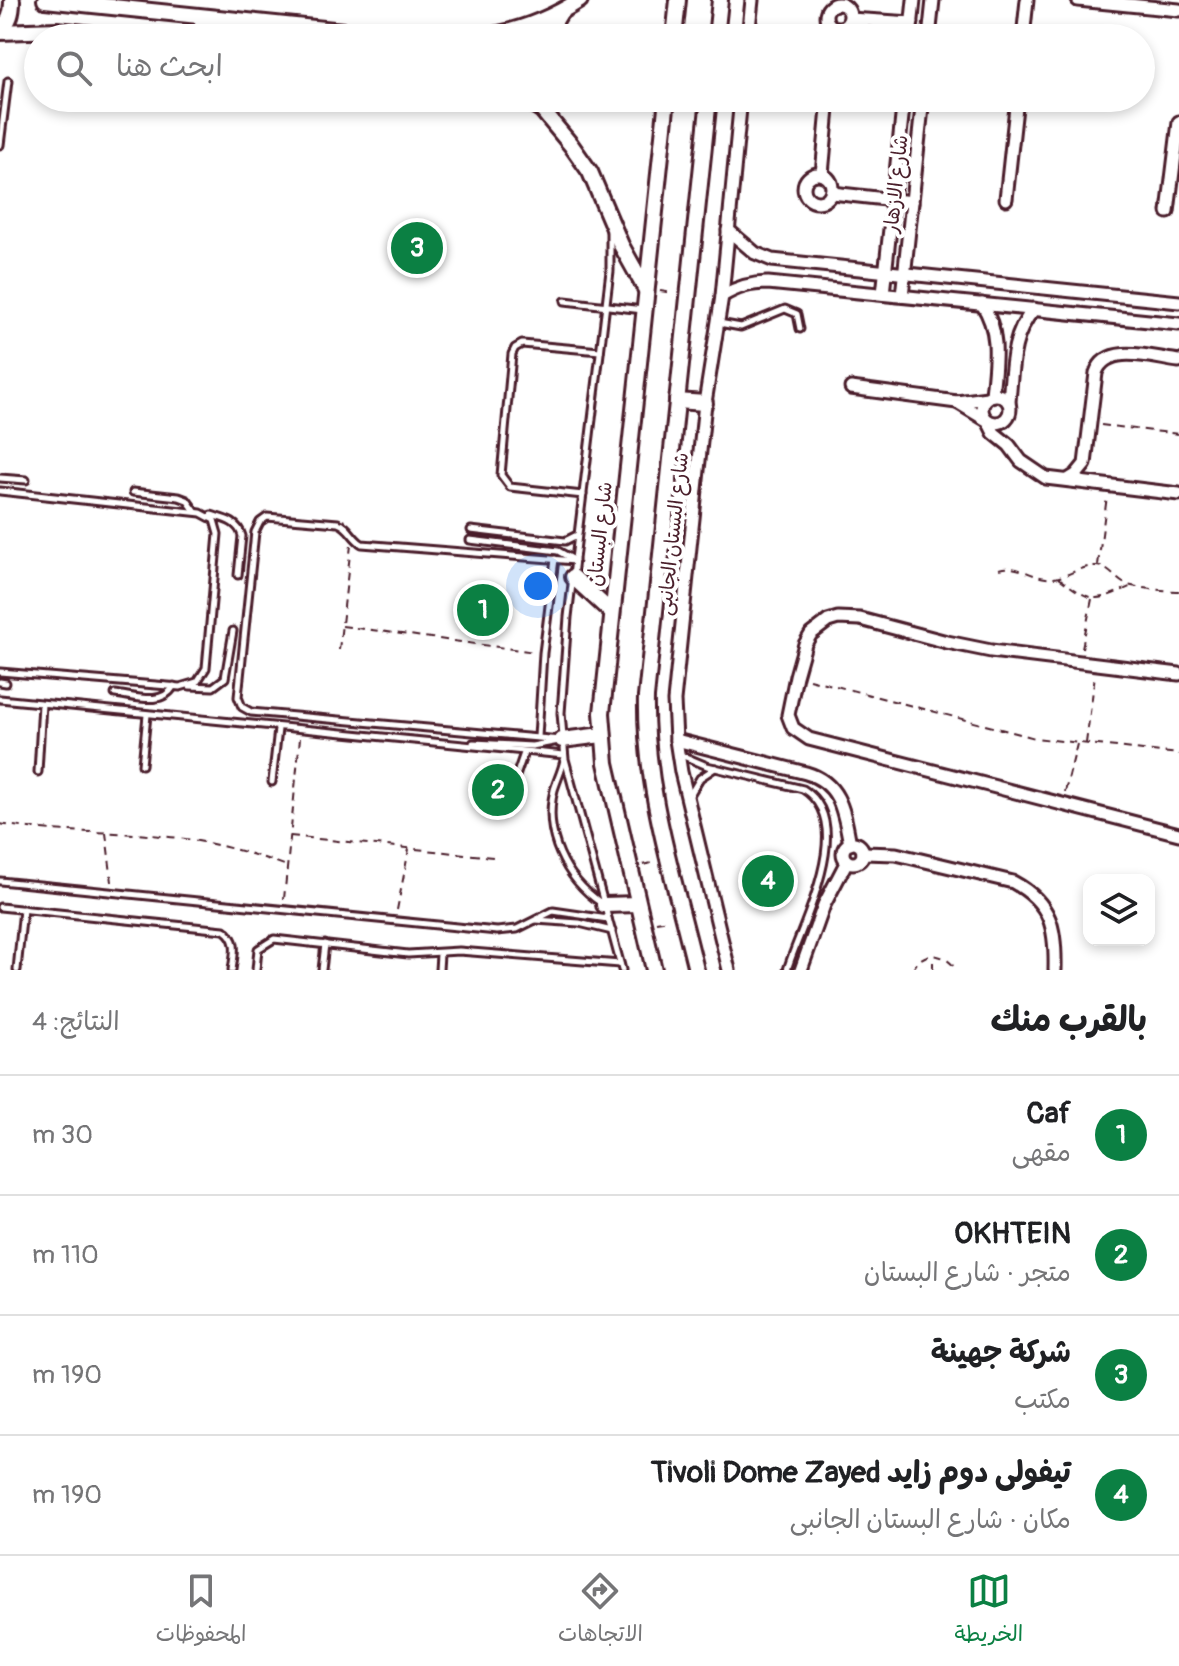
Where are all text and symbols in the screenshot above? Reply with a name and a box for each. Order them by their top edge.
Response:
search box [24,24,1155,112]
icon: search [52,46,96,90]
text: ابحث هنا [116,48,223,85]
street label: شارع الازهار [878,134,915,236]
pin: 3 [391,218,443,278]
street label: شارع البستان الجانبى [652,451,695,617]
street label: شارع البستان [582,480,619,588]
your location [518,566,558,606]
pin: 1 [457,580,509,640]
pin: 2 [472,760,524,820]
pin: 4 [742,851,794,911]
map controls [1083,874,1155,946]
button: layers [1083,874,1155,946]
text: بالقرب منك [991,999,1147,1042]
text: النتائج: 4 [32,1006,120,1038]
text: Caf [1026,1095,1071,1132]
text: 30 m [32,1119,93,1151]
text: 1 [1116,1119,1126,1151]
text: مقهى [1012,1137,1071,1169]
text: OKHTEIN [954,1215,1071,1252]
text: 110 m [32,1239,99,1271]
text: 2 [1114,1239,1128,1271]
text: متجر · شارع البستان [864,1257,1071,1289]
text: شركة جهينة [931,1334,1071,1371]
text: 190 m [32,1359,102,1391]
text: 3 [1114,1359,1128,1391]
text: مكتب [1014,1384,1071,1416]
text: تيفولى دوم زايد Tivoli Dome Zayed [651,1454,1071,1491]
text: 190 m [32,1479,102,1511]
text: 4 [1113,1479,1129,1511]
text: مكان · شارع البستان الجانبى [790,1504,1071,1536]
tab: المحفوظات [156,1569,246,1653]
tab: الاتجاهات [558,1569,643,1653]
tab: الخريطة [955,1569,1023,1653]

